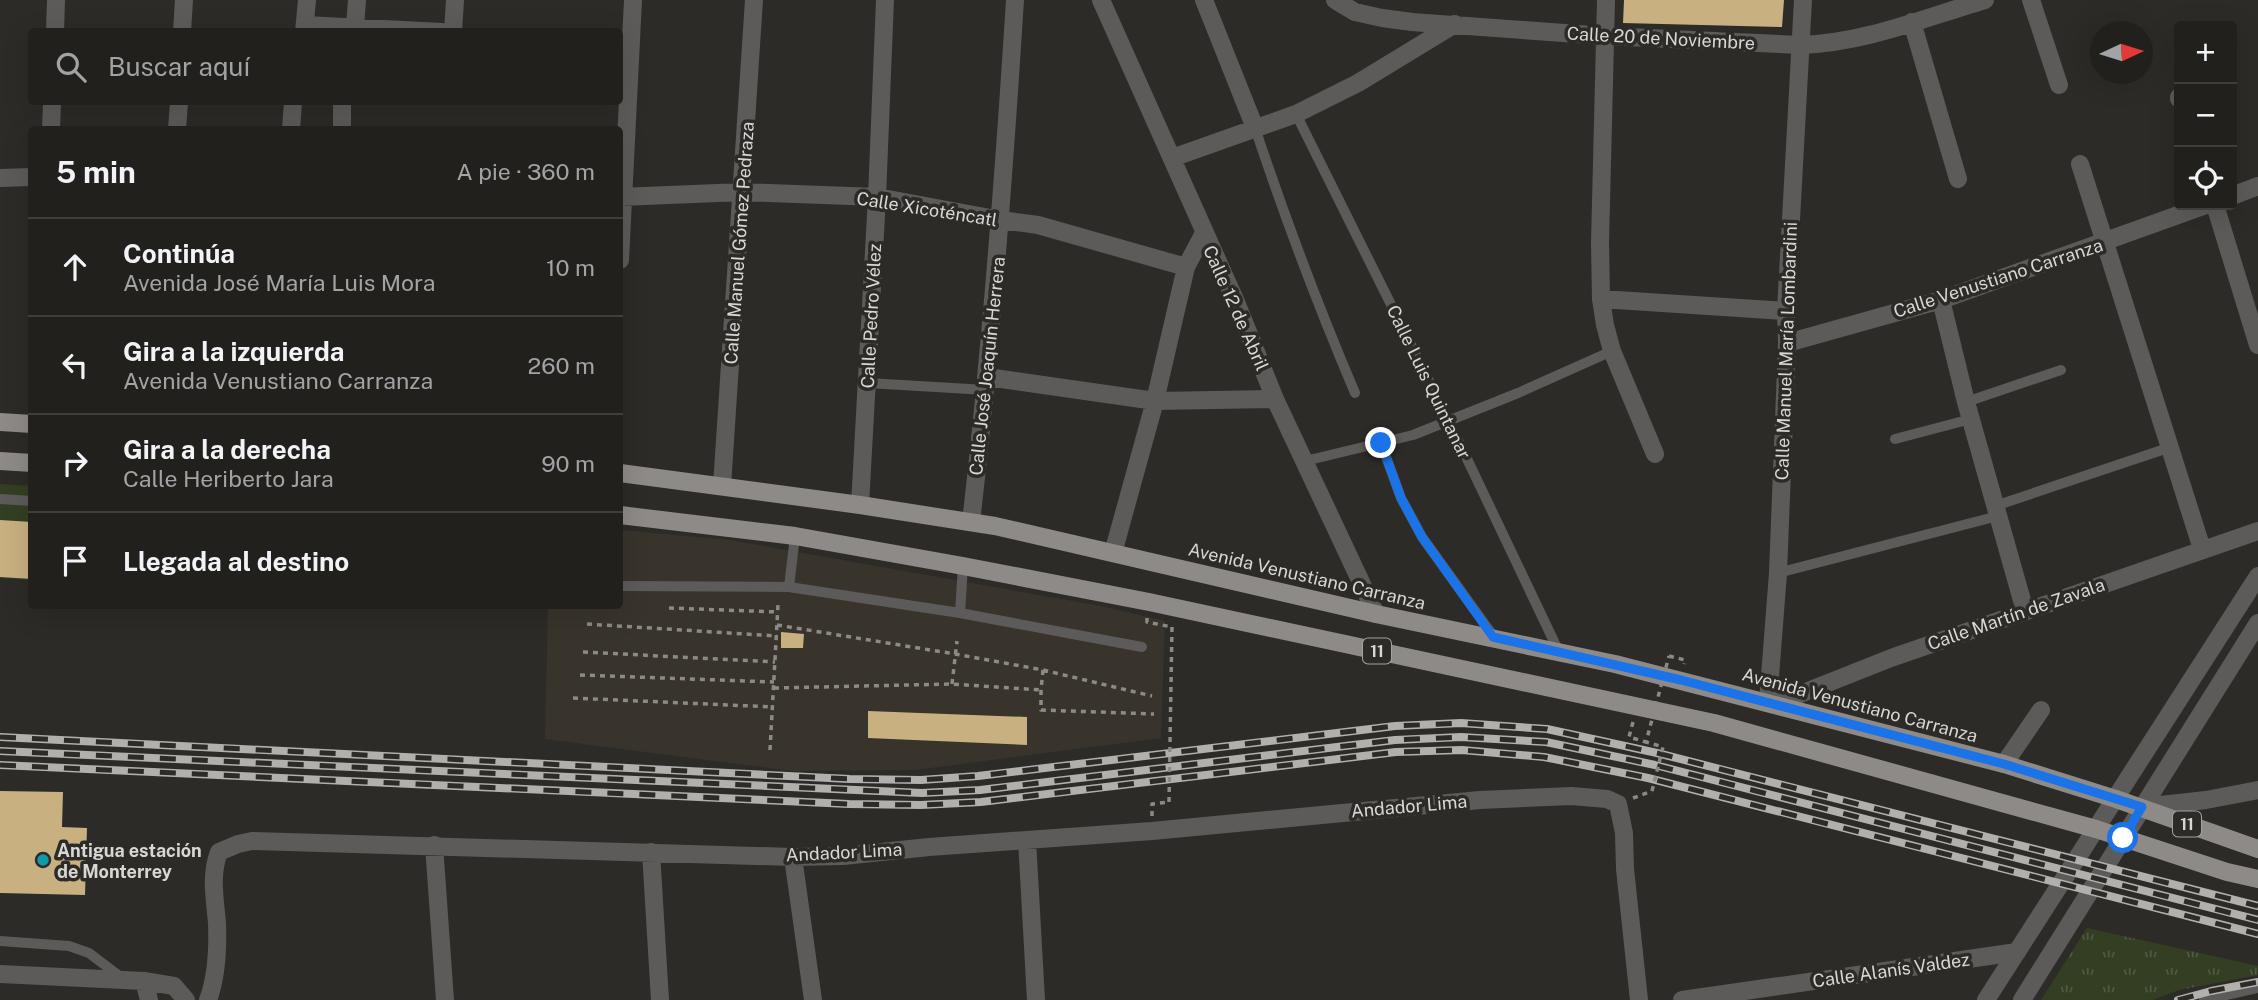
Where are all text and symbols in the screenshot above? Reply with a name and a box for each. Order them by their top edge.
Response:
north arrow [2090,21,2153,84]
map controls [2174,21,2237,210]
button: + [2174,21,2237,84]
street label: Calle 20 de Noviembre [1566,23,1756,53]
search box [28,28,623,105]
icon: search [52,48,90,86]
text: Buscar aquí [108,51,250,82]
button: − [2174,84,2237,147]
street label: Calle Manuel Gómez Pedraza [720,121,758,365]
button: locate [2174,147,2237,210]
text: 5 min [56,154,136,190]
text: A pie · 360 m [456,158,595,185]
street label: Calle Xicoténcatl [855,188,999,230]
street label: Calle Manuel María Lombardini [1771,221,1801,481]
street label: Calle Venustiano Carranza [1891,234,2105,322]
text: Continúa [123,238,235,269]
street label: Calle 12 de Abril [1199,242,1273,374]
street label: Calle Pedro Vélez [857,243,885,389]
icon: ahead [56,248,94,286]
text: 10 m [546,254,595,281]
street label: Calle José Joaquín Herrera [965,256,1009,476]
text: Avenida José María Luis Mora [123,269,435,296]
street label: Calle Luis Quintanar [1383,302,1475,462]
text: Gira a la izquierda [123,336,345,367]
icon: left [56,346,94,384]
text: 260 m [528,352,595,379]
text: Avenida Venustiano Carranza [123,367,433,394]
route end [1365,427,1396,458]
text: Gira a la derecha [123,434,331,465]
icon: right [56,444,94,482]
text: 90 m [541,450,595,477]
text: Calle Heriberto Jara [123,465,334,492]
street label: Avenida Venustiano Carranza [1186,538,1428,614]
icon: arrive [56,542,94,580]
text: Llegada al destino [123,546,349,577]
street label: Calle Martín de Zavala [1925,574,2107,654]
road number: 11 [1363,638,1391,664]
street label: Avenida Venustiano Carranza [1740,663,1980,747]
street label: Andador Lima [1350,790,1468,822]
road number: 11 [2173,811,2201,836]
route start [2107,822,2138,853]
street label: Andador Lima [785,838,903,866]
place label: Antigua estación de Monterrey [57,840,202,882]
marker: Antigua estación de Monterrey [35,852,51,868]
street label: Calle Alanís Valdez [1811,949,1971,991]

